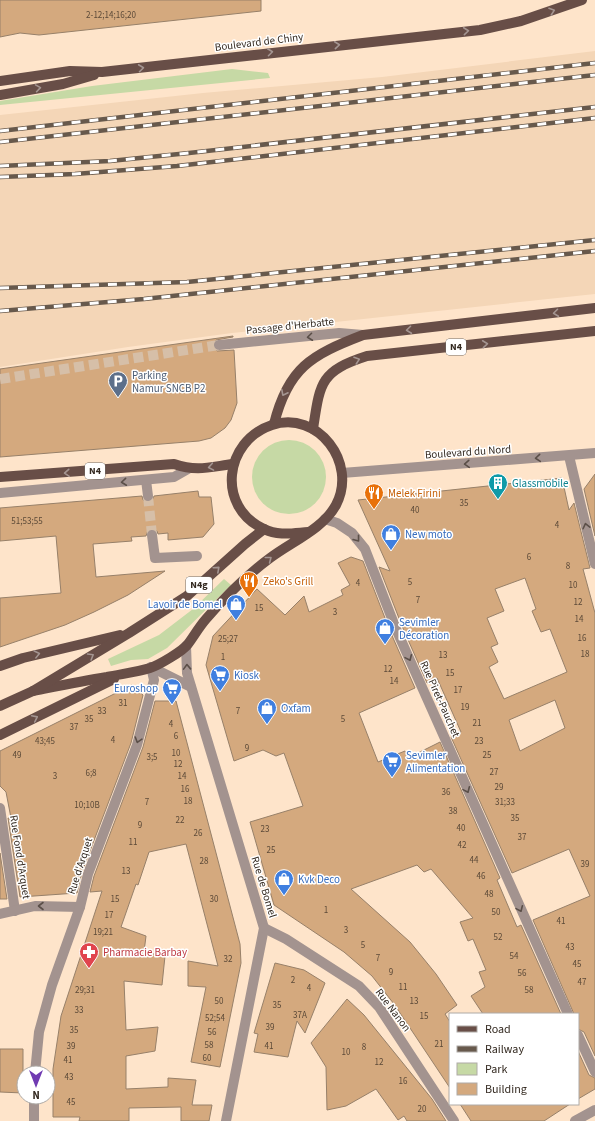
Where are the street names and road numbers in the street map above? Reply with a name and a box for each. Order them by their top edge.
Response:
street label: Boulevard de Chiny [214,29,304,55]
street label: Passage d'Herbatte [245,314,335,338]
road number: N4 [446,339,466,355]
street label: Boulevard du Nord [424,442,512,462]
road number: N4 [85,463,105,479]
road number: N4g [186,577,212,593]
street label: Rue Piret-Pauchet [416,658,464,740]
street label: Rue Fond d'Arquet [6,814,34,900]
street label: Rue d'Arquet [64,835,96,896]
street label: Rue de Bomel [248,854,281,920]
street label: Rue Nanon [372,985,414,1035]

